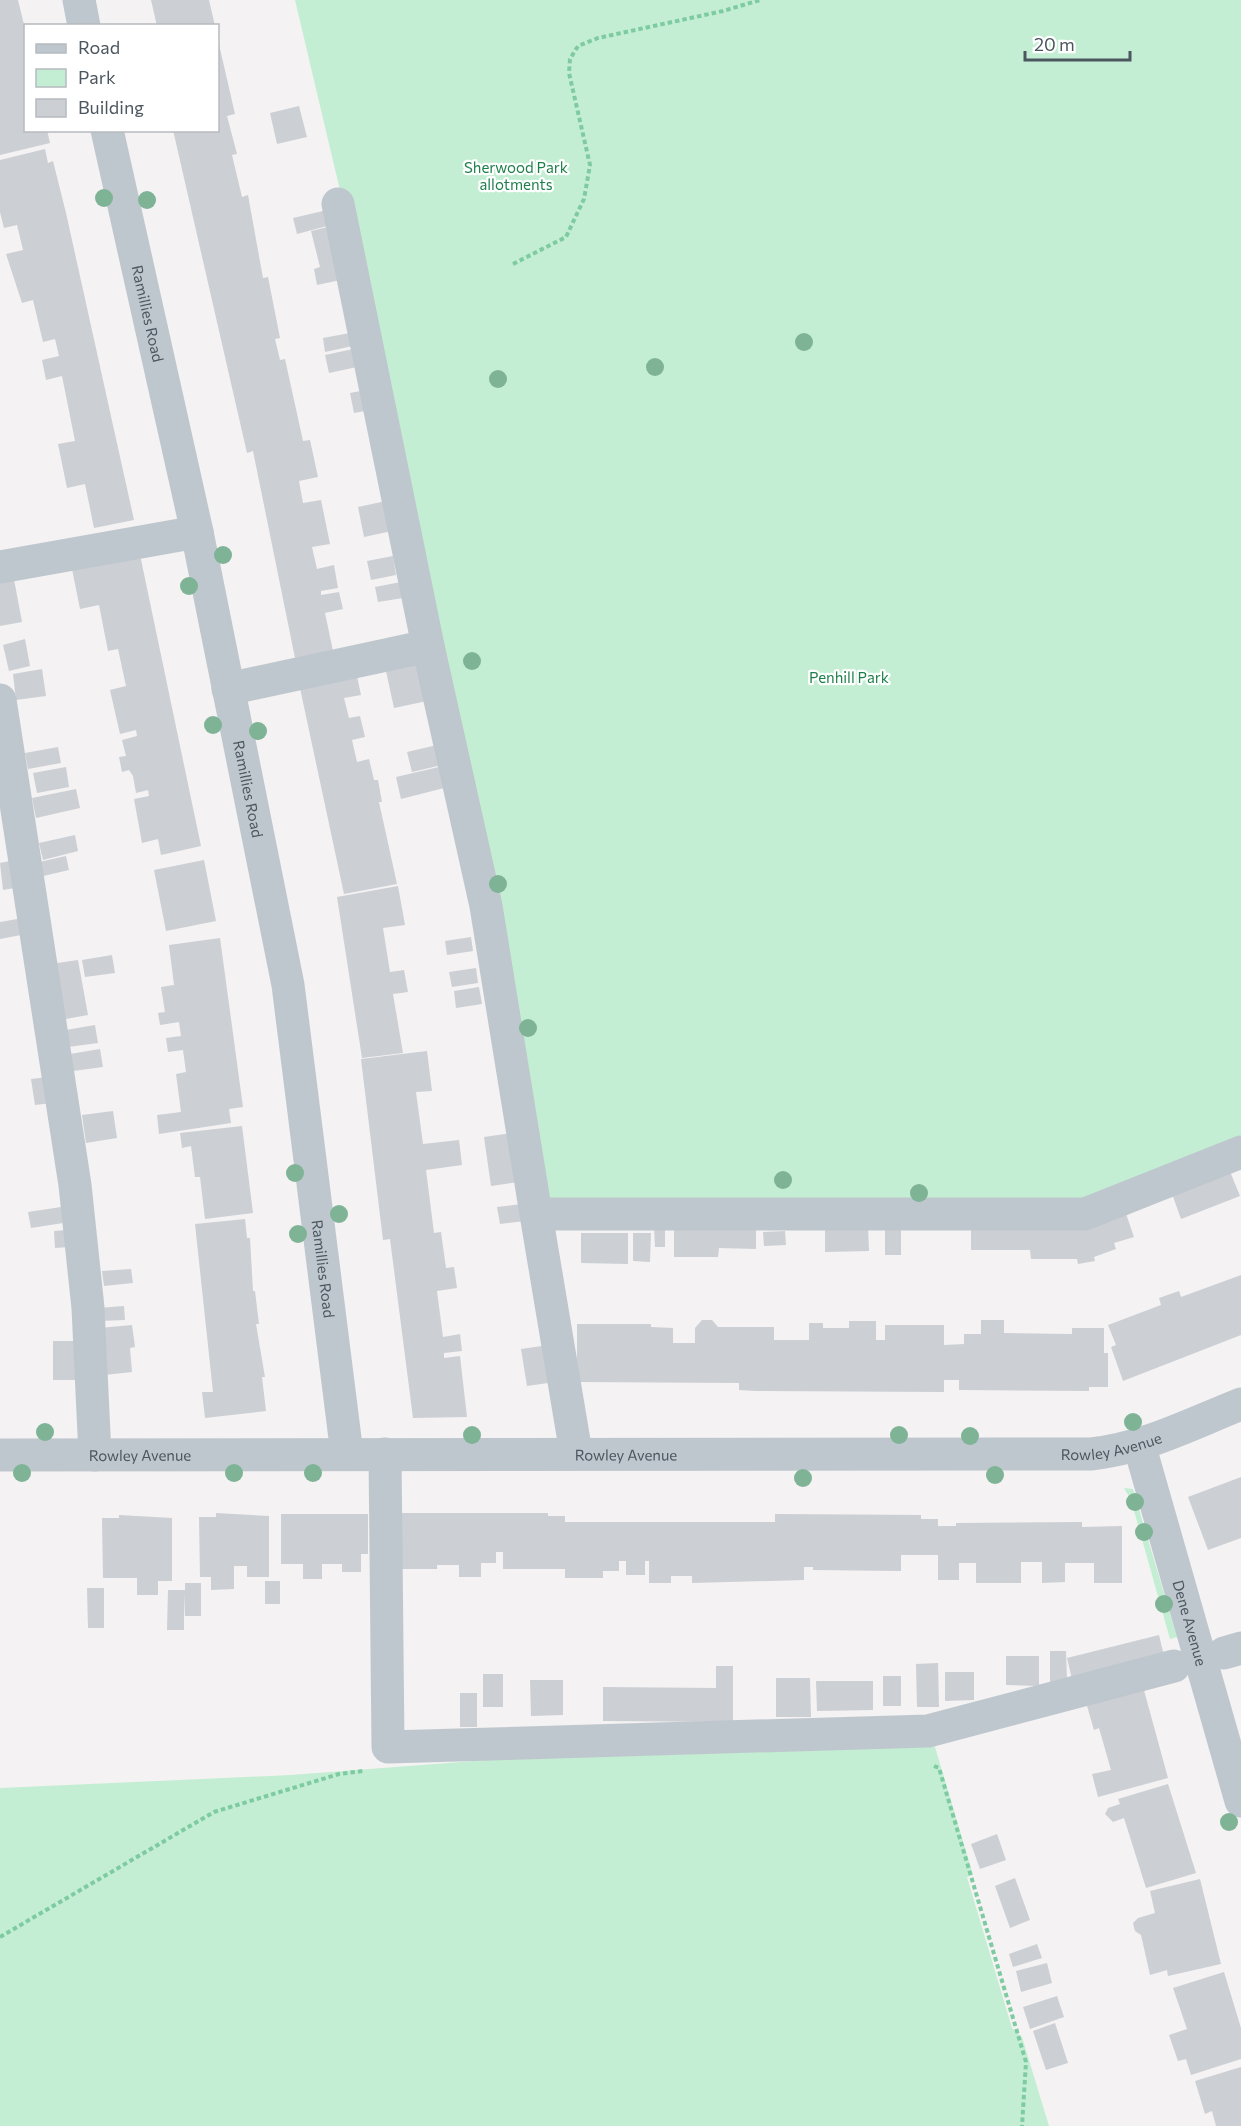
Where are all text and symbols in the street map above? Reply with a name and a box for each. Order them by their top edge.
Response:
legend [24,24,219,132]
scale bar [1025,24,1130,62]
text: 20 m [1034,33,1075,55]
text: Road [78,36,120,58]
text: Park [78,66,116,88]
text: Building [78,96,144,118]
park label: Sherwood Park allotments [464,158,568,193]
street label: Ramillies Road [128,263,168,364]
park label: Penhill Park [809,668,889,686]
street label: Ramillies Road [230,739,267,839]
street label: Ramillies Road [309,1219,339,1319]
street label: Rowley Avenue [1061,1428,1164,1463]
street label: Rowley Avenue [575,1445,677,1463]
street label: Rowley Avenue [89,1446,191,1464]
street label: Dene Avenue [1169,1578,1211,1668]

